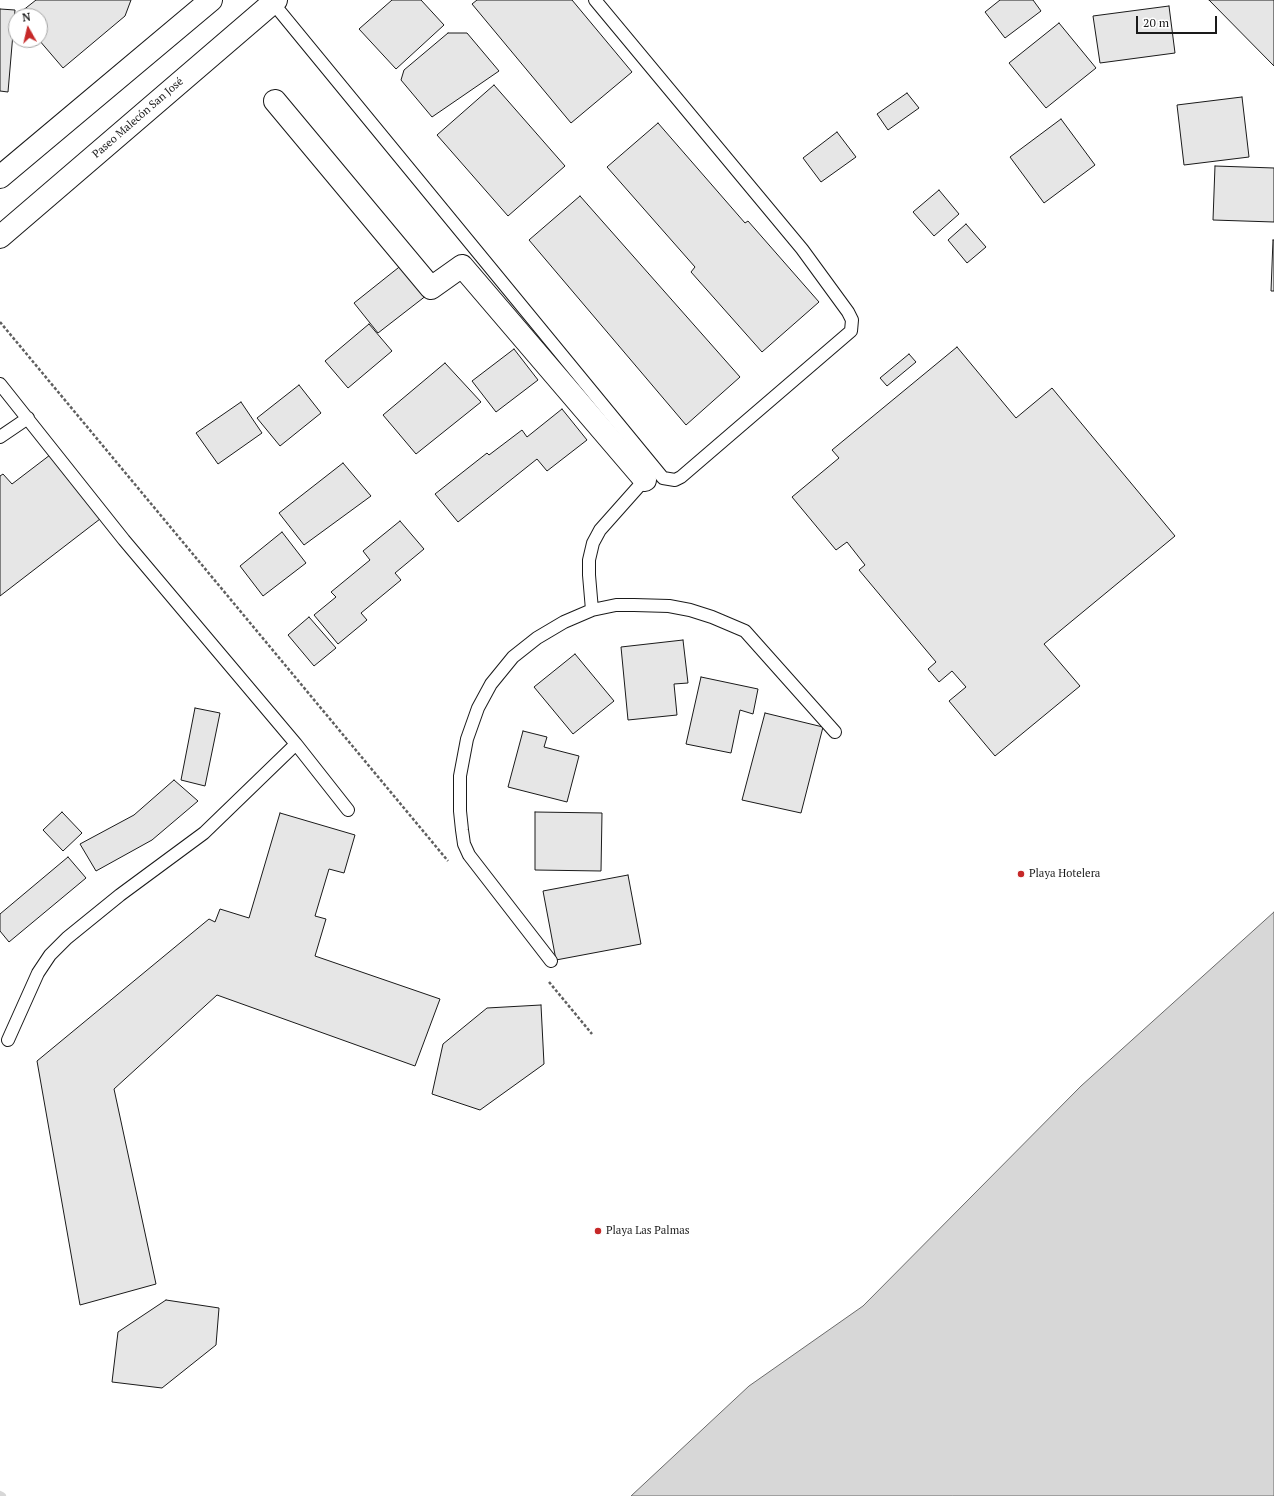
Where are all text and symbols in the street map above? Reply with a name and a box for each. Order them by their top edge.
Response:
north arrow [8,8,48,48]
scale bar [1138,8,1219,34]
text: N [21,10,32,25]
text: 20 m [1143,15,1169,30]
street label: Paseo Malecón San José [90,75,186,161]
place label: Playa Hotelera [1029,867,1100,881]
marker: Playa Hotelera [1016,869,1026,879]
place label: Playa Las Palmas [606,1224,689,1238]
marker: Playa Las Palmas [593,1226,603,1236]

